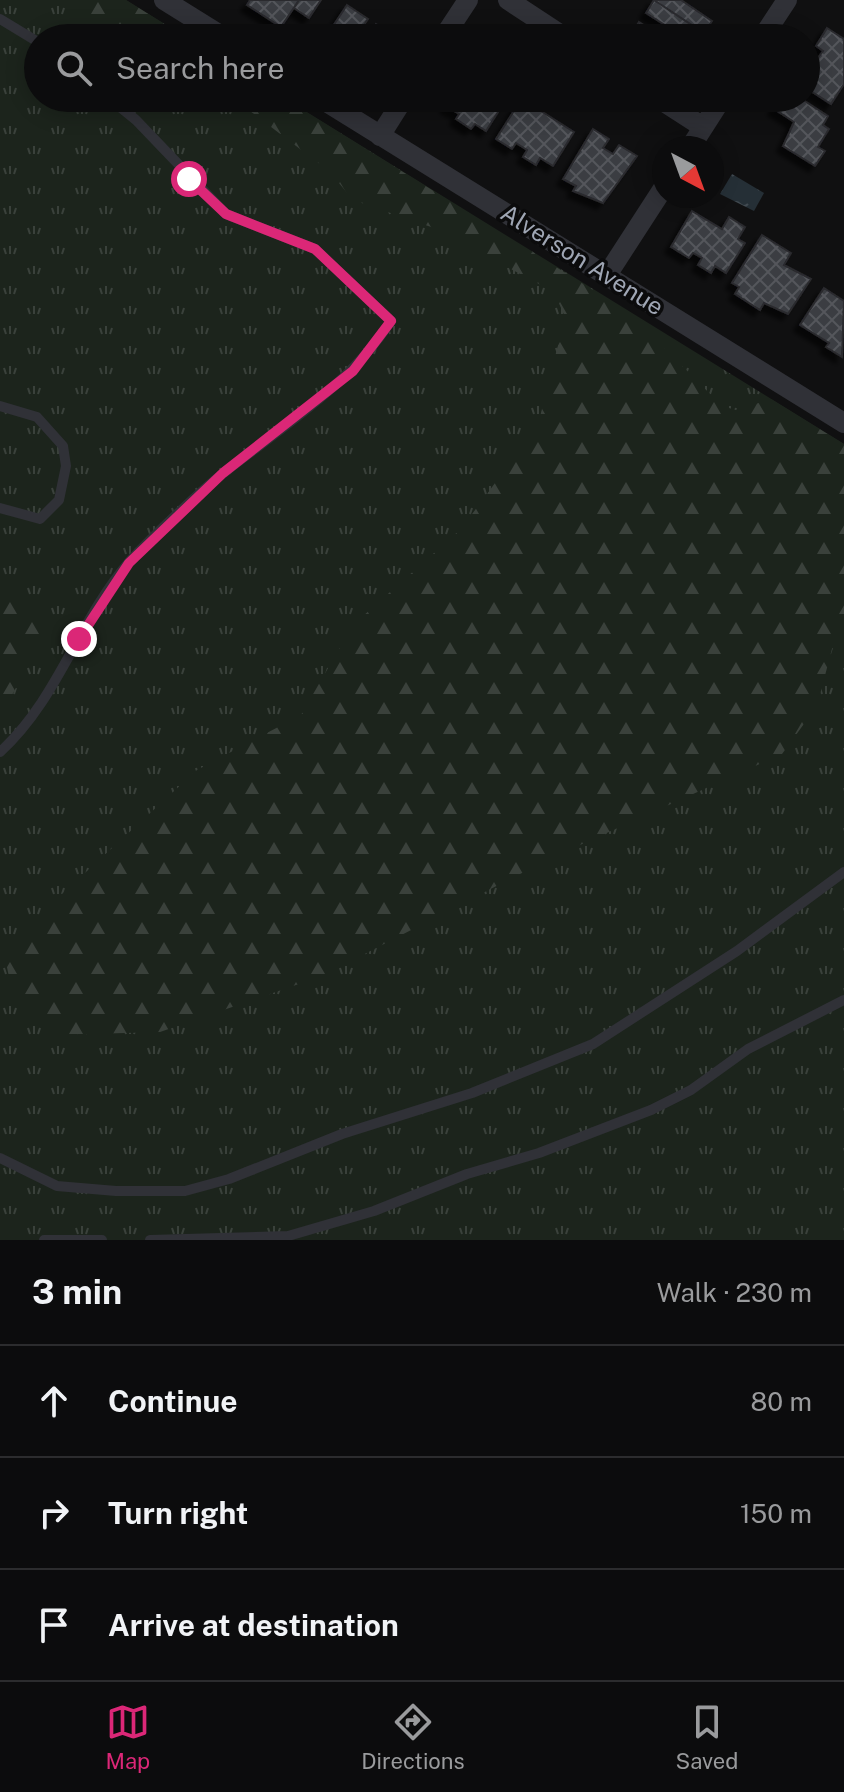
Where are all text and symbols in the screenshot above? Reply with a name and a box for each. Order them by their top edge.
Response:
search box [24,24,820,112]
icon: search [52,46,96,90]
text: Search here [116,50,284,86]
north arrow [652,136,724,208]
route start [171,161,207,197]
street label: Alverson Avenue [496,198,669,320]
route end [61,621,97,657]
text: 3 min [32,1272,122,1312]
text: Walk · 230 m [657,1277,812,1308]
icon: ahead [32,1379,76,1423]
text: Continue [108,1383,238,1419]
text: 80 m [751,1386,812,1417]
icon: right [32,1491,76,1535]
text: Turn right [108,1495,248,1531]
text: 150 m [740,1498,812,1529]
icon: arrive [32,1603,76,1647]
text: Arrive at destination [108,1607,399,1643]
tab: Map [106,1700,150,1774]
tab: Directions [361,1700,465,1774]
tab: Saved [676,1700,738,1774]

